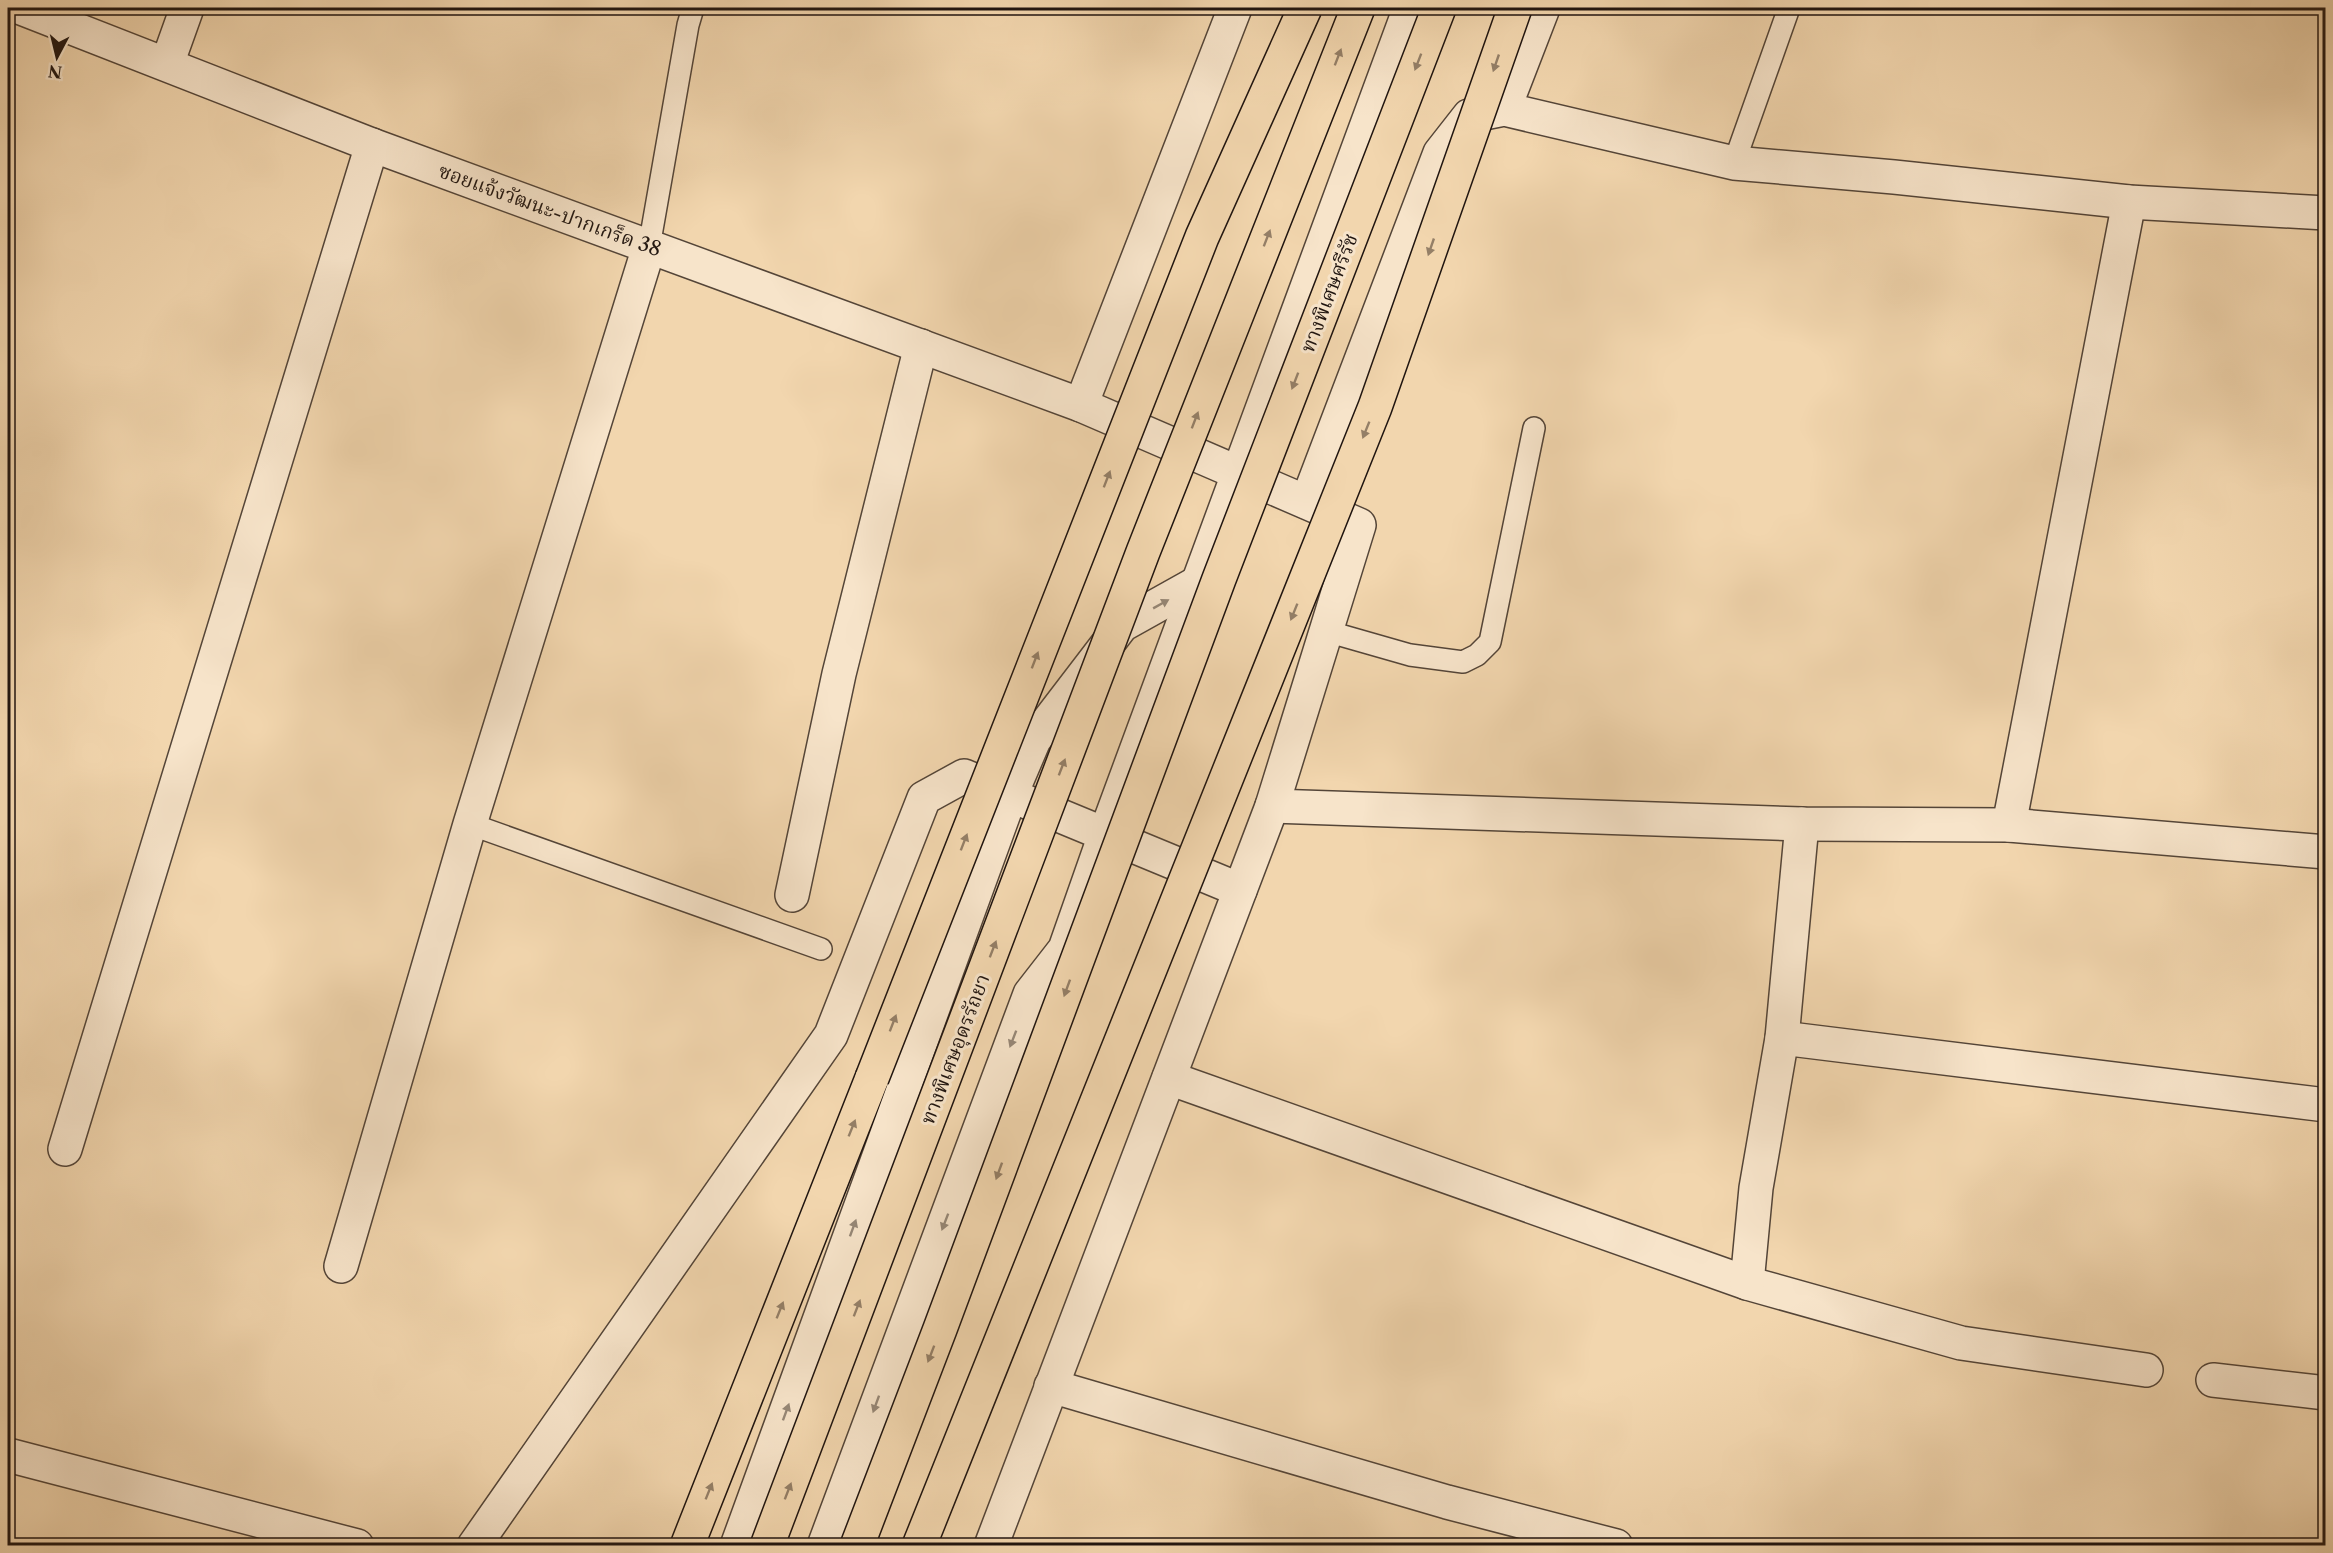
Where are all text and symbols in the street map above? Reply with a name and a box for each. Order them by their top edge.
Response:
north arrow [27,27,87,87]
one-way arrow [1333,47,1343,65]
one-way arrow [1413,53,1423,71]
one-way arrow [1490,54,1500,72]
text: N [47,61,63,83]
street label: ซอยแจ้งวัฒนะ-ปากเกร็ด 38 [435,158,665,262]
one-way arrow [1263,229,1272,247]
street label: ทางพิเศษศรีรัช [1295,230,1363,356]
one-way arrow [1426,238,1436,256]
one-way arrow [1290,372,1300,390]
one-way arrow [1191,410,1201,428]
one-way arrow [1361,422,1371,440]
one-way arrow [1102,469,1112,487]
one-way arrow [1152,599,1169,609]
one-way arrow [1288,603,1298,621]
one-way arrow [1031,651,1041,669]
one-way arrow [1057,758,1067,776]
one-way arrow [960,833,970,851]
one-way arrow [988,940,998,958]
street label: ทางพิเศษอุดรรัถยา [915,970,996,1128]
one-way arrow [1062,980,1072,998]
one-way arrow [889,1014,899,1032]
one-way arrow [1008,1030,1018,1048]
one-way arrow [847,1119,857,1137]
one-way arrow [994,1162,1003,1180]
one-way arrow [940,1213,950,1231]
one-way arrow [848,1219,858,1237]
one-way arrow [852,1299,862,1317]
one-way arrow [776,1301,785,1319]
one-way arrow [926,1345,935,1363]
one-way arrow [871,1395,881,1413]
one-way arrow [781,1402,791,1420]
one-way arrow [704,1482,714,1500]
one-way arrow [783,1482,793,1500]

